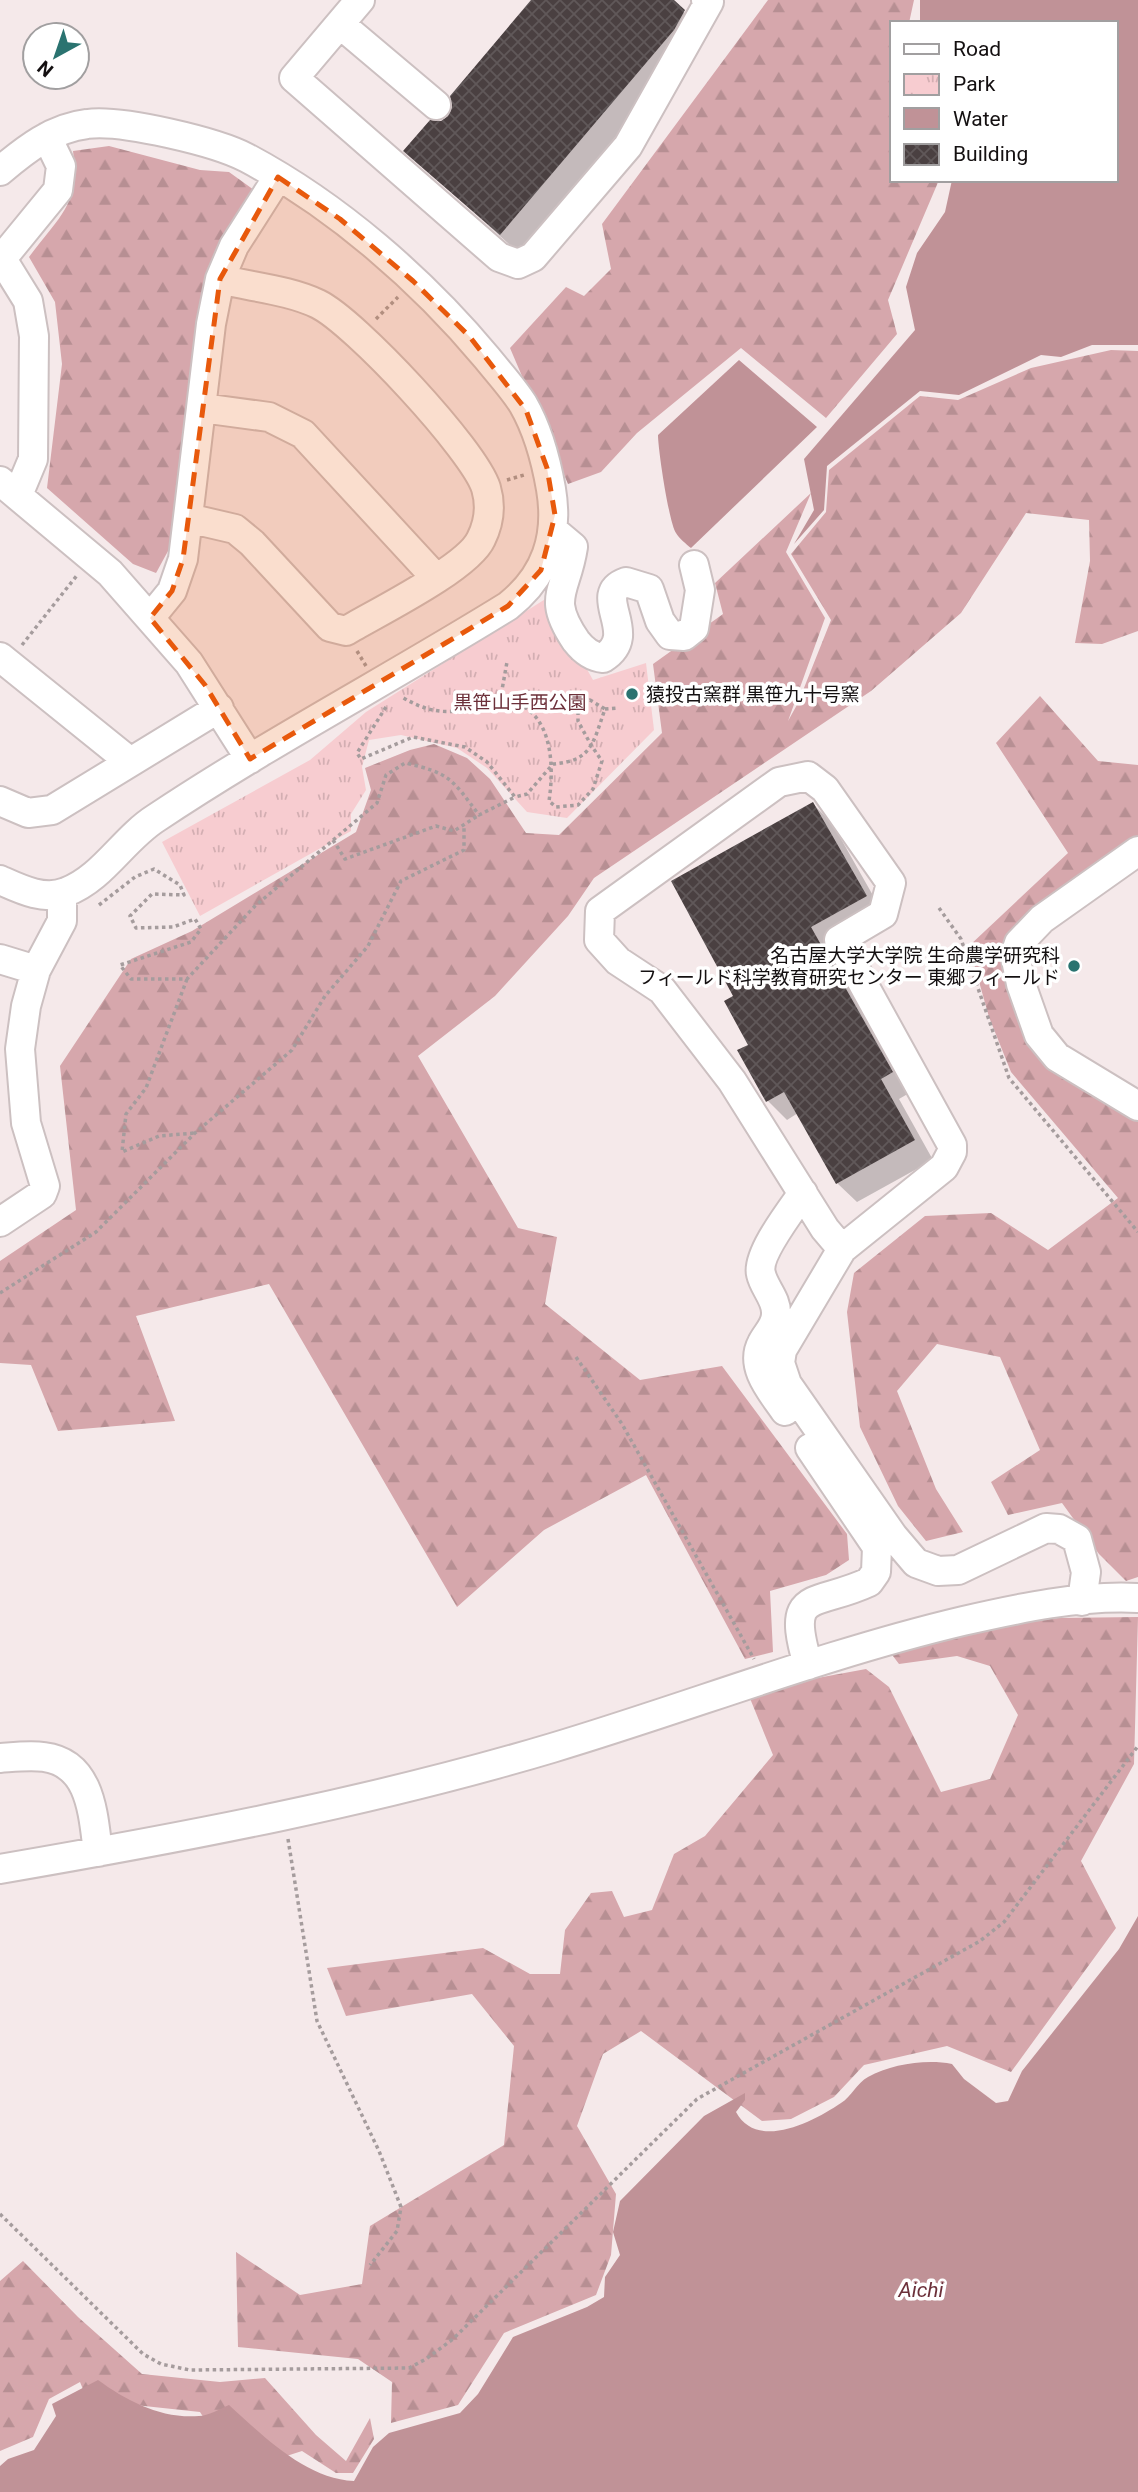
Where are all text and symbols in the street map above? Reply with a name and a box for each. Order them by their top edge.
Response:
north arrow [21,21,91,91]
legend [890,21,1117,182]
text: Road [953,37,1001,61]
text: N [33,56,58,82]
text: Park [953,72,996,96]
text: Water [953,107,1008,131]
text: Building [953,142,1028,166]
place label: 猿投古窯群 黒笹九十号窯 [646,683,860,706]
marker: 猿投古窯群 黒笹九十号窯 [624,686,640,702]
park label: 黒笹山手西公園 [453,691,587,714]
place label: 名古屋大学大学院 生命農学研究科 フィールド科学教育研究センター 東郷フィールド [638,944,1060,989]
marker: 名古屋大学大学院 生命農学研究科 フィールド科学教育研究センター 東郷フィールド [1066,958,1082,974]
water label: Aichi [897,2278,944,2302]

